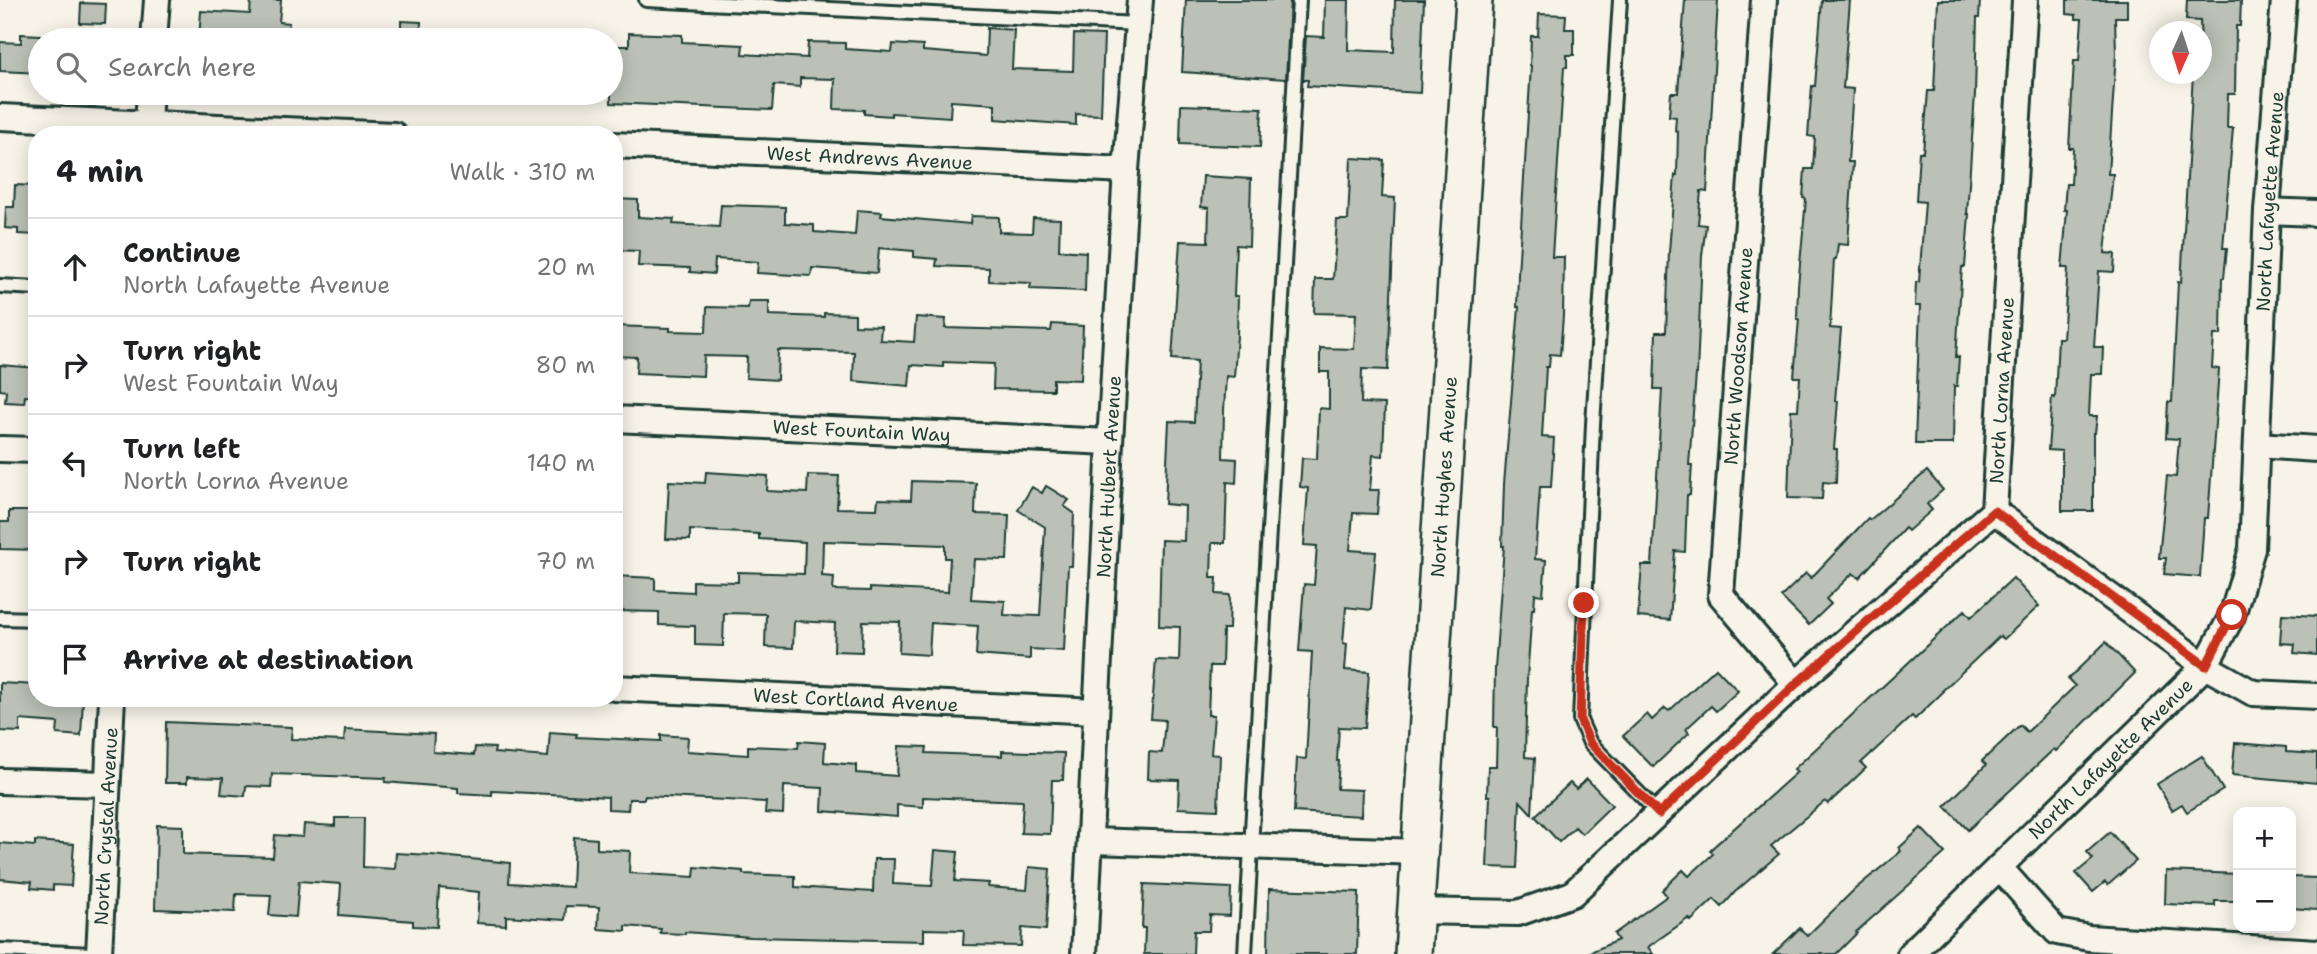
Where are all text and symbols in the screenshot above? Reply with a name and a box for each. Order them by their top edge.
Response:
north arrow [2149,21,2212,84]
search box [28,28,623,105]
icon: search [52,48,90,86]
text: Search here [108,49,257,84]
street label: North Lafayette Avenue [2251,90,2290,312]
street label: West Andrews Avenue [766,140,973,176]
text: 4 min [56,151,143,192]
text: Walk · 310 m [450,157,595,187]
text: Continue [123,235,241,270]
street label: North Woodson Avenue [1718,246,1759,466]
icon: ahead [56,248,94,286]
text: 20 m [536,252,595,282]
text: North Lafayette Avenue [123,270,390,300]
street label: North Lorna Avenue [1984,296,2020,485]
text: Turn right [123,333,261,368]
icon: right [56,346,94,384]
text: 80 m [536,350,595,380]
text: West Fountain Way [123,368,339,398]
street label: North Hulbert Avenue [1091,375,1127,579]
street label: North Hughes Avenue [1425,376,1463,578]
street label: West Fountain Way [772,414,951,448]
text: Turn left [123,431,240,466]
icon: left [56,444,94,482]
text: 140 m [527,448,595,478]
text: North Lorna Avenue [123,466,349,496]
icon: right [56,542,94,580]
text: Turn right [123,544,261,579]
text: 70 m [536,546,595,576]
route end [1568,587,1599,618]
route start [2216,599,2247,630]
icon: arrive [56,640,94,678]
text: Arrive at destination [123,642,413,677]
street label: North Lafayette Avenue [2023,673,2199,845]
street label: West Cortland Avenue [752,683,959,717]
street label: North Crystal Avenue [88,726,124,926]
map controls [2233,807,2296,933]
button: + [2233,807,2296,870]
button: − [2233,870,2296,933]

